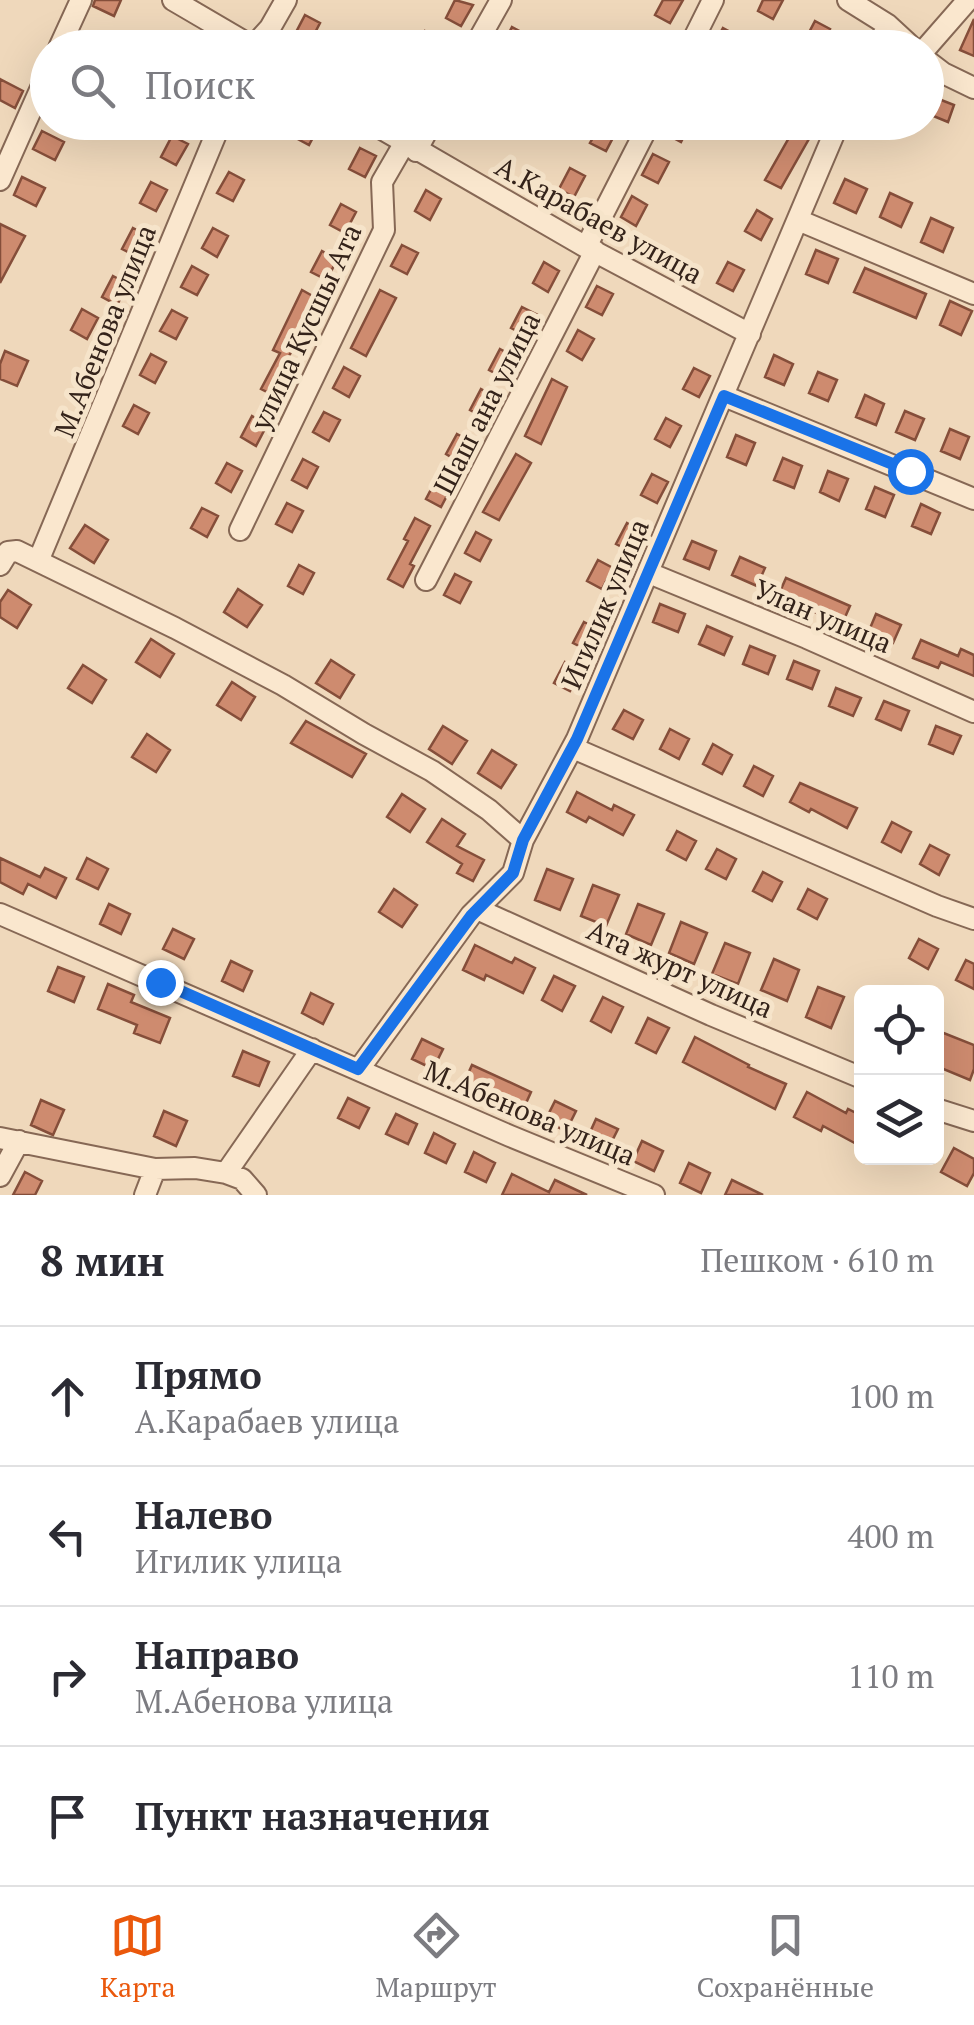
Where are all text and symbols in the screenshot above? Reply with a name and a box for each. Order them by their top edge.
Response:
search box [30,30,944,140]
icon: search [65,58,120,113]
text: Поиск [145,60,255,110]
street label: А.Карабаев улица [489,147,709,292]
street label: улица Кусшы Ата [241,218,370,437]
street label: М.Абенова улица [45,219,164,443]
street label: Шаш ана улица [425,305,548,500]
route start [888,449,934,495]
street label: Игилик улица [552,513,657,695]
street label: Улан улица [749,570,898,661]
street label: Ата журт улица [581,911,779,1026]
route end [138,960,184,1006]
map controls [854,985,944,1165]
button: locate [854,985,944,1075]
street label: М.Абенова улица [419,1051,641,1174]
button: layers [854,1075,944,1165]
text: 8 мин [40,1232,165,1288]
text: Пешком · 610 m [700,1239,934,1281]
text: Прямо [135,1350,262,1400]
icon: ahead [40,1369,95,1424]
text: 100 m [847,1375,934,1417]
text: А.Карабаев улица [135,1400,399,1442]
text: Налево [135,1490,273,1540]
icon: left [40,1509,95,1564]
text: 400 m [847,1515,934,1557]
text: Игилик улица [135,1540,342,1582]
text: Направо [135,1630,299,1680]
icon: right [40,1649,95,1704]
text: 110 m [847,1655,934,1697]
text: М.Абенова улица [135,1680,393,1722]
icon: arrive [40,1789,95,1844]
text: Пункт назначения [135,1791,490,1841]
tab: Карта [100,1908,176,2005]
tab: Маршрут [375,1908,497,2005]
tab: Сохранённые [697,1908,874,2005]

